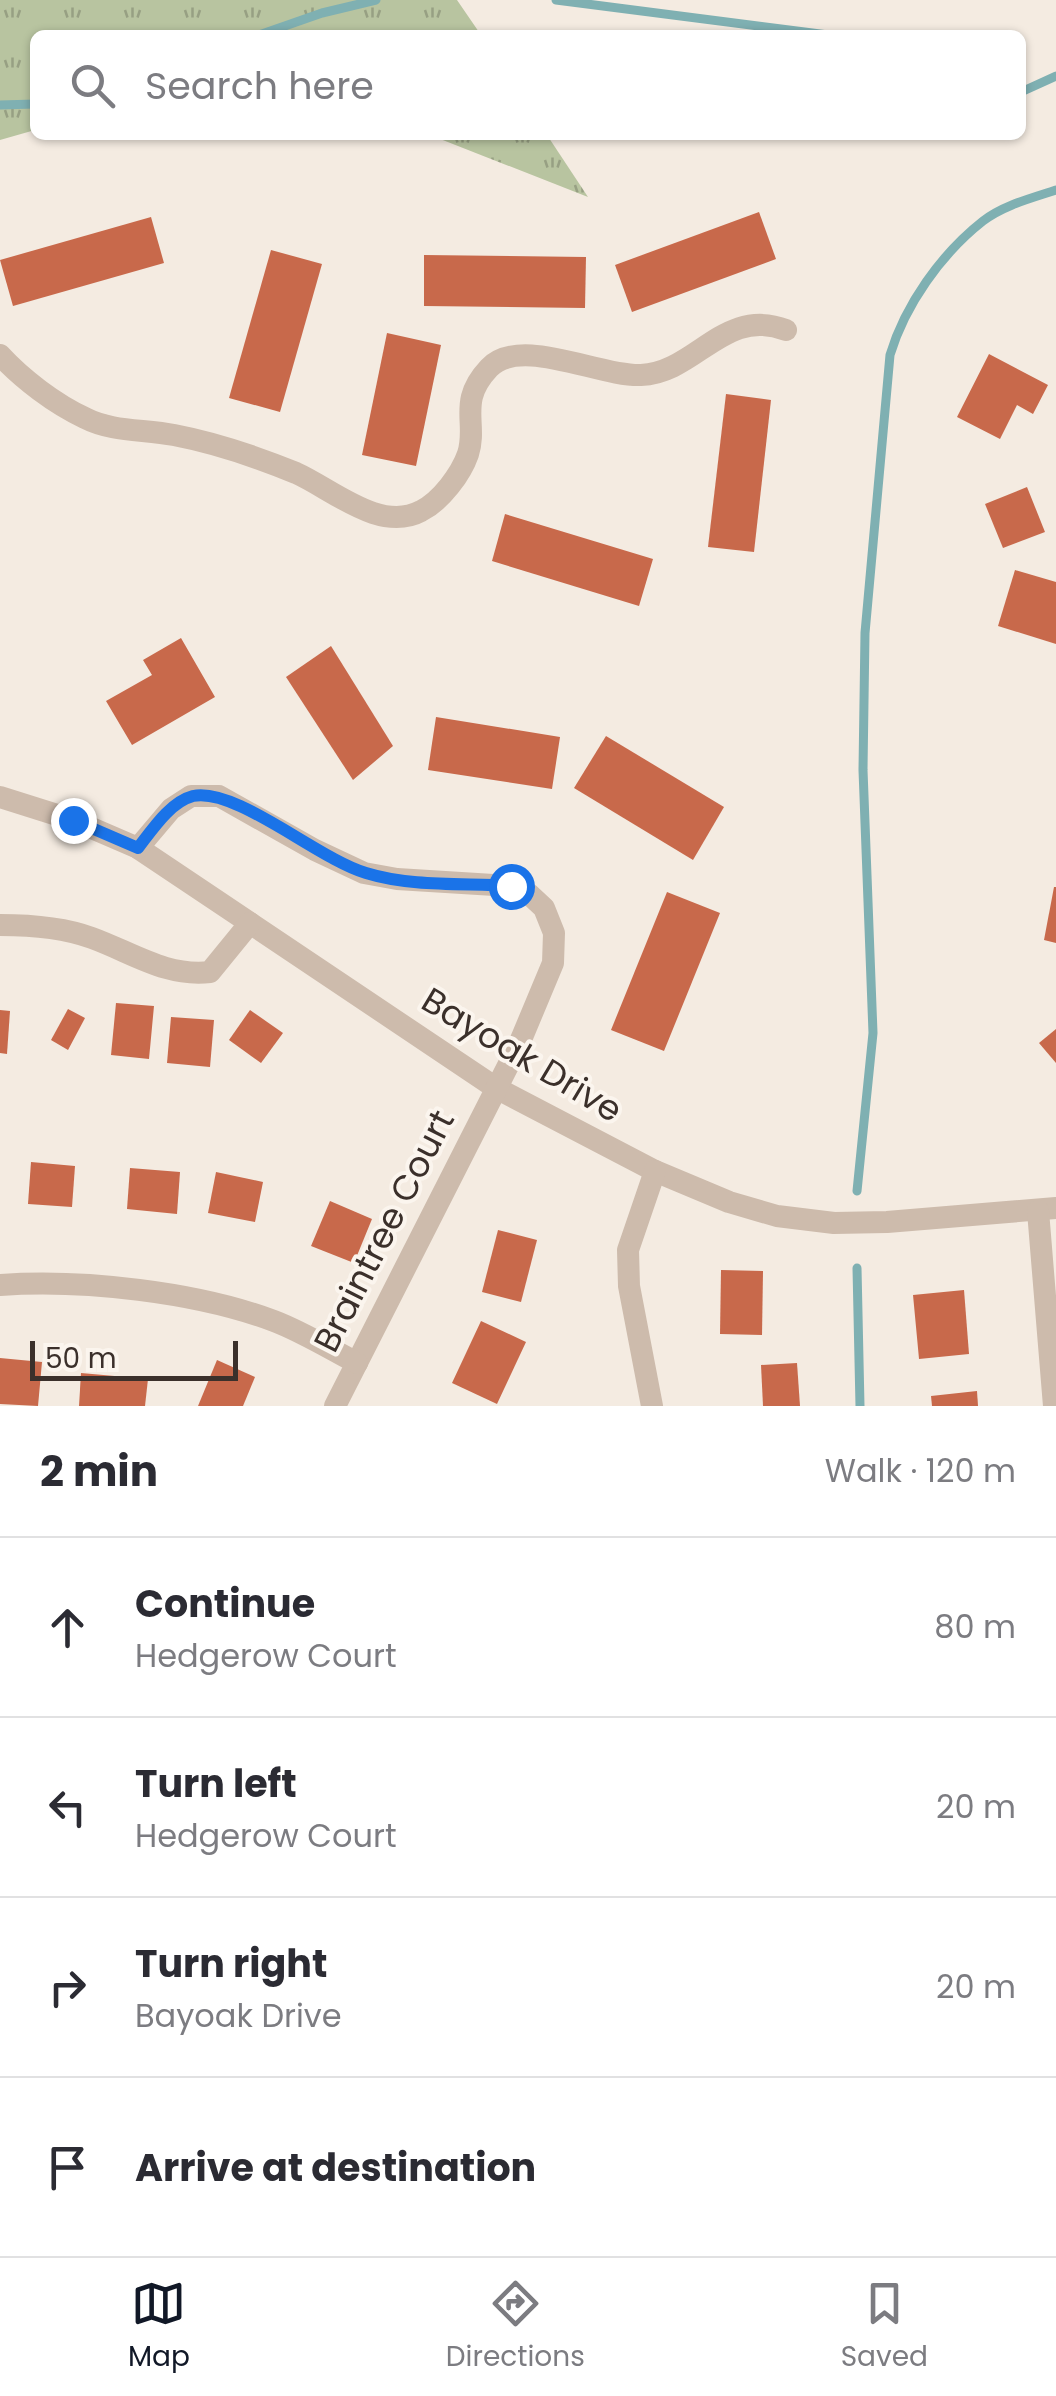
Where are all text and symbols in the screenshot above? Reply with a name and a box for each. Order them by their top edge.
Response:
search box [30,30,1026,140]
icon: search [65,58,120,113]
text: Search here [145,59,374,112]
route end [51,798,97,844]
route start [489,864,535,910]
street label: Bayoak Drive [413,975,632,1134]
street label: Braintree Court [301,1101,466,1360]
scale bar [30,1336,238,1380]
text: 50 m [45,1339,116,1378]
text: 2 min [40,1442,158,1501]
text: Walk · 120 m [825,1448,1016,1493]
text: Continue [135,1577,315,1630]
icon: ahead [40,1600,95,1655]
text: 80 m [934,1604,1016,1649]
text: Hedgerow Court [135,1633,397,1678]
text: Turn left [135,1757,297,1810]
icon: left [40,1780,95,1835]
text: 20 m [936,1784,1016,1829]
text: Hedgerow Court [135,1813,397,1858]
text: Turn right [135,1937,327,1990]
icon: right [40,1960,95,2015]
text: 20 m [936,1964,1016,2009]
text: Bayoak Drive [135,1993,342,2038]
icon: arrive [40,2140,95,2195]
text: Arrive at destination [135,2141,536,2194]
tab: Map [128,2276,190,2378]
tab: Directions [446,2276,585,2378]
tab: Saved [841,2276,928,2378]

